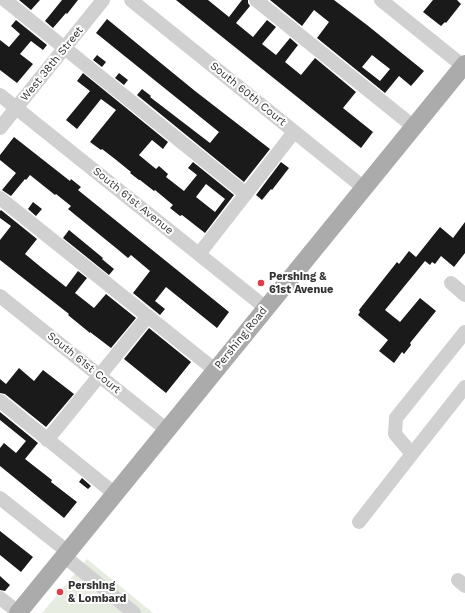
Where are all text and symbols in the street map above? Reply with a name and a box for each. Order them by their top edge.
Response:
street label: West 38th Street [18,24,86,104]
street label: South 60th Court [207,59,289,129]
street label: South 61st Avenue [90,165,176,237]
place label: Pershing & 61st Avenue [269,270,333,296]
marker: Pershing & 61st Avenue [256,278,266,288]
street label: Pershing Road [212,304,270,372]
street label: South 61st Court [45,329,123,397]
place label: Pershing & Lombard [68,579,127,605]
marker: Pershing & Lombard [55,587,65,597]

